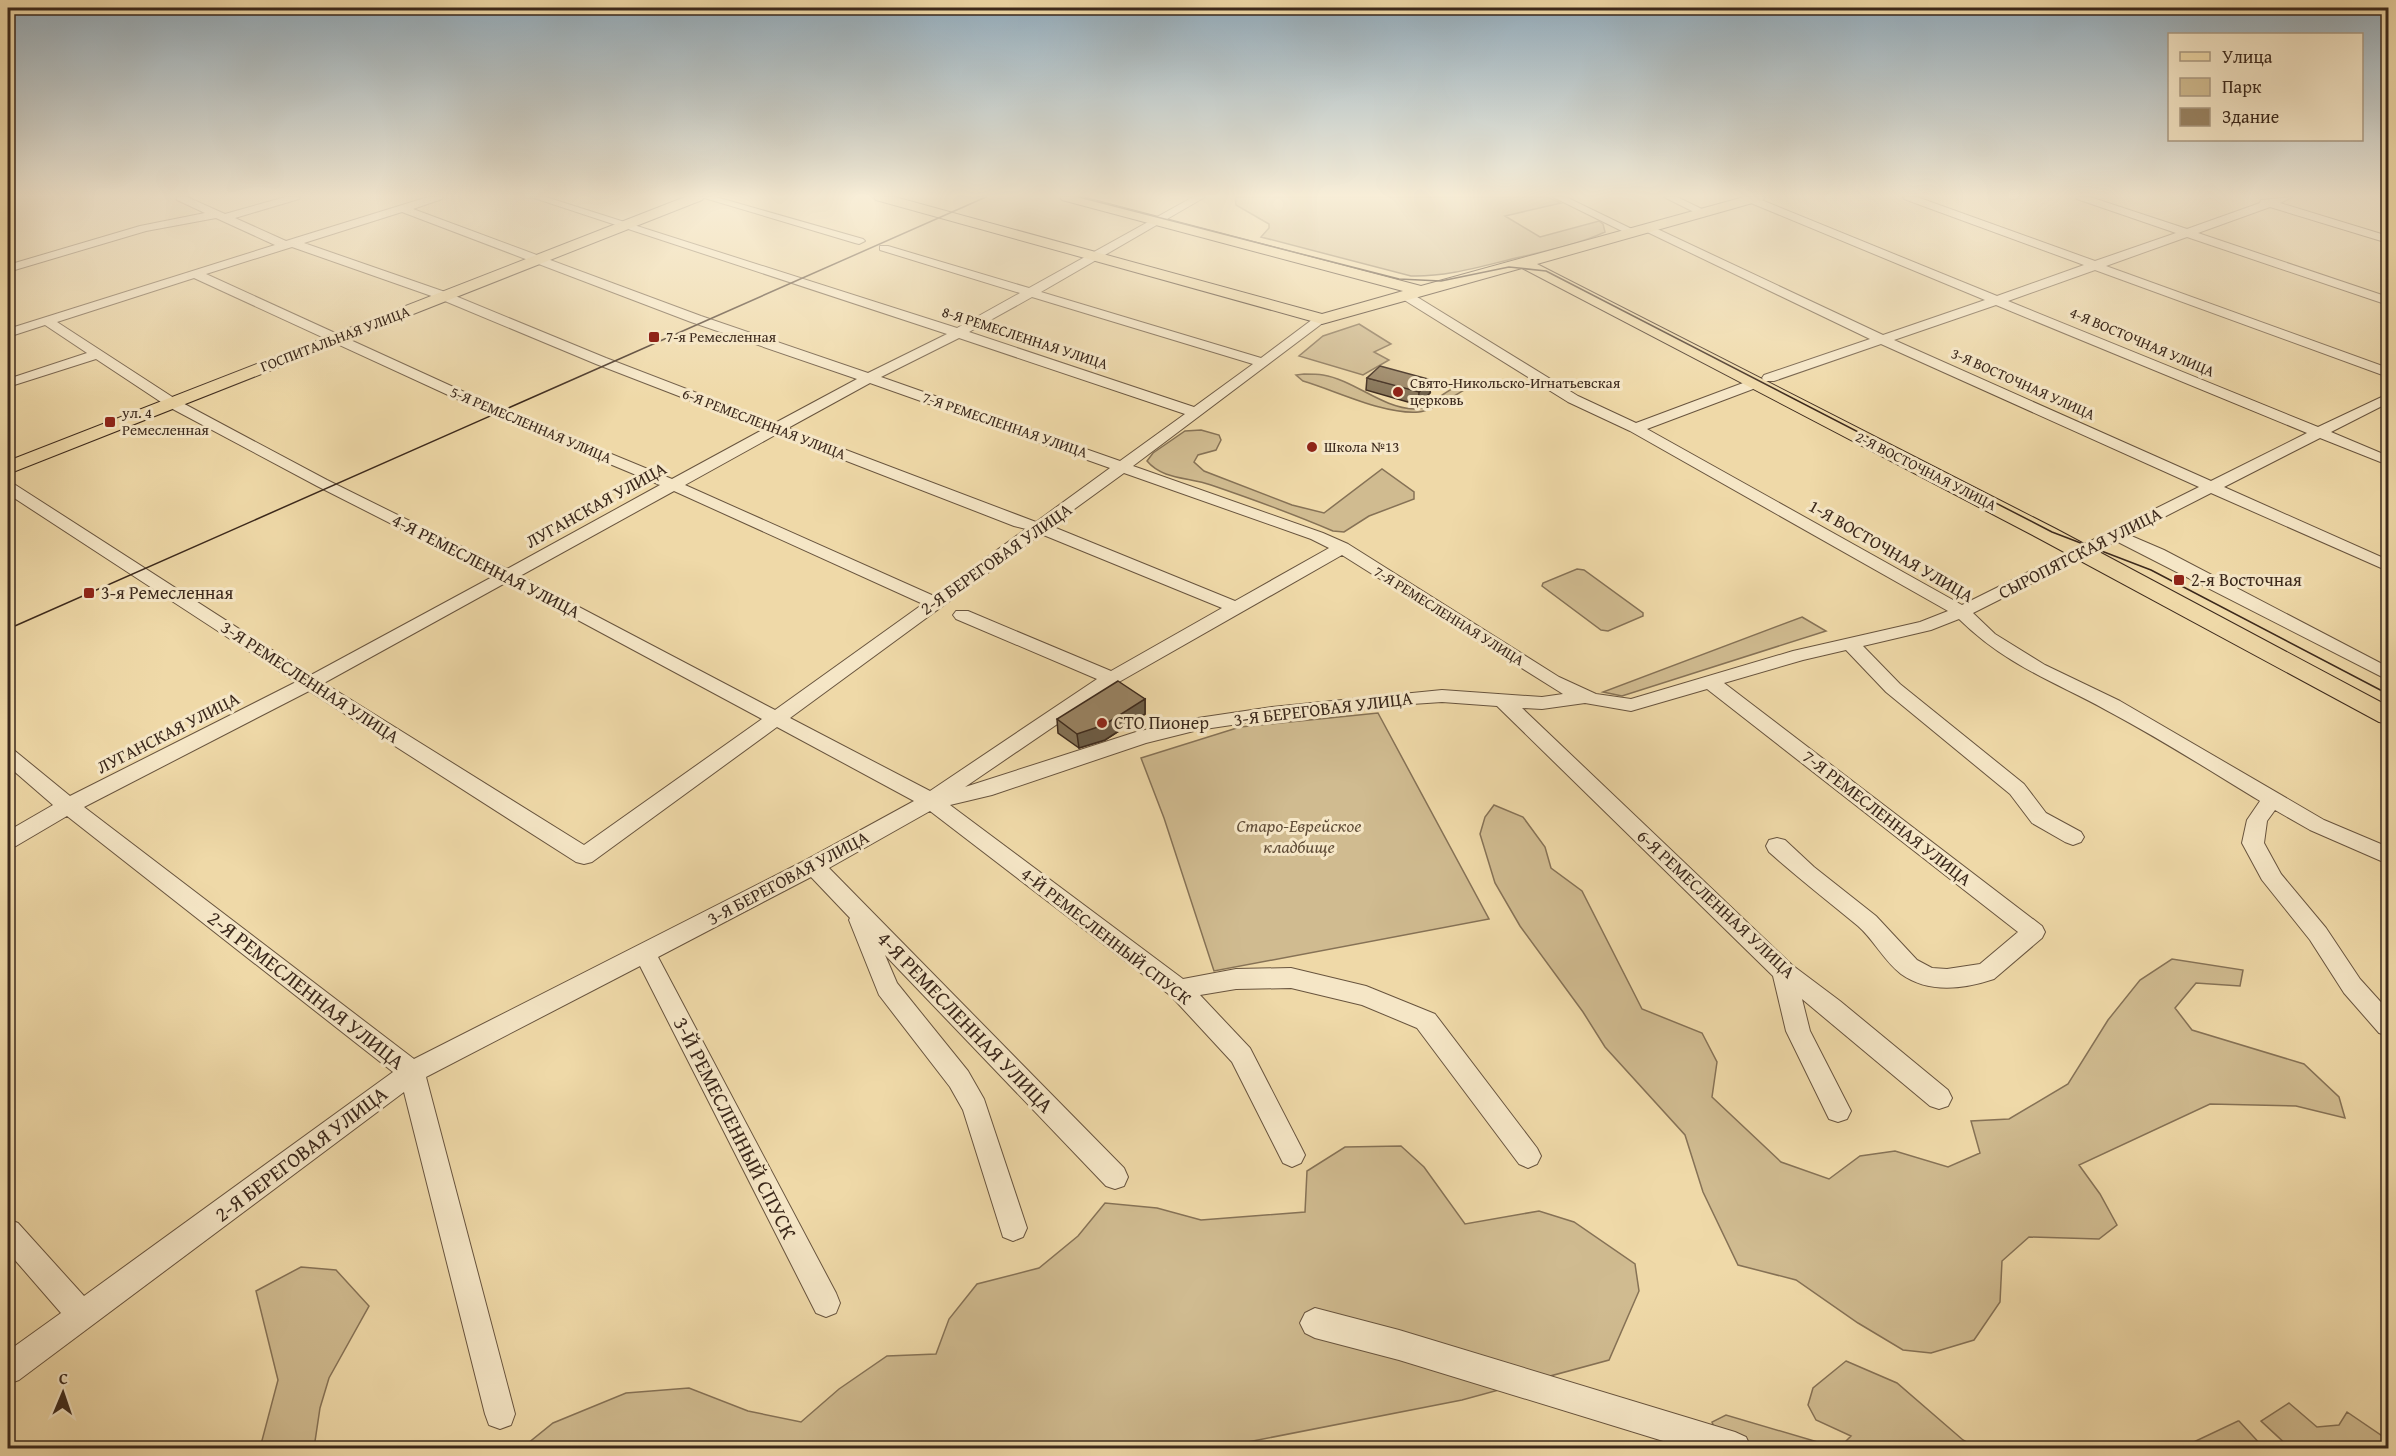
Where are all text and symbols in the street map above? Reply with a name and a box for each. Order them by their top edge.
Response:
legend [2168,33,2363,141]
text: Улица [2222,43,2273,70]
text: Парк [2222,73,2262,100]
text: Здание [2222,103,2279,130]
street label: ГОСПИТАЛЬНАЯ УЛИЦА [257,300,413,377]
street label: 8-Я РЕМЕСЛЕННАЯ УЛИЦА [939,301,1111,374]
street label: 4-Я ВОСТОЧНАЯ УЛИЦА [2066,301,2218,382]
place label: 7-я Ремесленная [666,326,777,347]
marker: 7-я Ремесленная [647,330,661,344]
street label: 3-Я ВОСТОЧНАЯ УЛИЦА [1948,342,2099,425]
place label: Свято-Никольско-Игнатьевская церковь [1410,372,1621,410]
street label: 5-Я РЕМЕСЛЕННАЯ УЛИЦА [447,381,615,468]
street label: 6-Я РЕМЕСЛЕННАЯ УЛИЦА [679,383,849,464]
marker: Свято-Никольско-Игнатьевская церковь [1391,385,1405,399]
street label: 7-Я РЕМЕСЛЕННАЯ УЛИЦА [920,386,1091,463]
place label: ул. 4 Ремесленная [121,402,209,440]
marker: ул. 4 Ремесленная [103,415,117,429]
street label: 2-Я ВОСТОЧНАЯ УЛИЦА [1852,426,2000,515]
place label: Школа №13 [1324,436,1399,457]
marker: Школа №13 [1305,440,1319,454]
street label: ЛУГАНСКАЯ УЛИЦА [520,455,671,555]
street label: 1-Я ВОСТОЧНАЯ УЛИЦА [1804,492,1979,609]
street label: 2-Я БЕРЕГОВАЯ УЛИЦА [914,496,1077,621]
street label: СЫРОПЯТСКАЯ УЛИЦА [1994,500,2166,605]
street label: 4-Я РЕМЕСЛЕННАЯ УЛИЦА [387,506,585,625]
street label: 7-Я РЕМЕСЛЕННАЯ УЛИЦА [1370,561,1528,670]
place label: 2-я Восточная [2191,566,2302,593]
marker: 2-я Восточная [2172,573,2186,587]
place label: 3-я Ремесленная [101,579,233,606]
marker: 3-я Ремесленная [82,586,96,600]
street label: 3-Я РЕМЕСЛЕННАЯ УЛИЦА [216,614,405,750]
street label: 3-Я БЕРЕГОВАЯ УЛИЦА [1232,684,1414,733]
street label: ЛУГАНСКАЯ УЛИЦА [92,685,244,780]
place label: СТО Пионер [1114,709,1209,736]
marker: СТО Пионер [1095,716,1109,730]
street label: 7-Я РЕМЕСЛЕННАЯ УЛИЦА [1797,743,1978,892]
park label: Старо-Еврейское кладбище [1236,812,1362,860]
street label: 3-Я БЕРЕГОВАЯ УЛИЦА [702,823,874,932]
street label: 6-Я РЕМЕСЛЕННАЯ УЛИЦА [1631,823,1802,985]
street label: 4-Й РЕМЕСЛЕННЫЙ СПУСК [1015,860,1198,1011]
street label: 2-Я РЕМЕСЛЕННАЯ УЛИЦА [201,903,412,1077]
street label: 4-Я РЕМЕСЛЕННАЯ УЛИЦА [870,924,1061,1120]
street label: 3-Й РЕМЕСЛЕННЫЙ СПУСК [666,1011,805,1244]
street label: 2-Я БЕРЕГОВАЯ УЛИЦА [208,1078,394,1229]
north arrow [33,1363,93,1423]
text: С [59,1366,68,1390]

